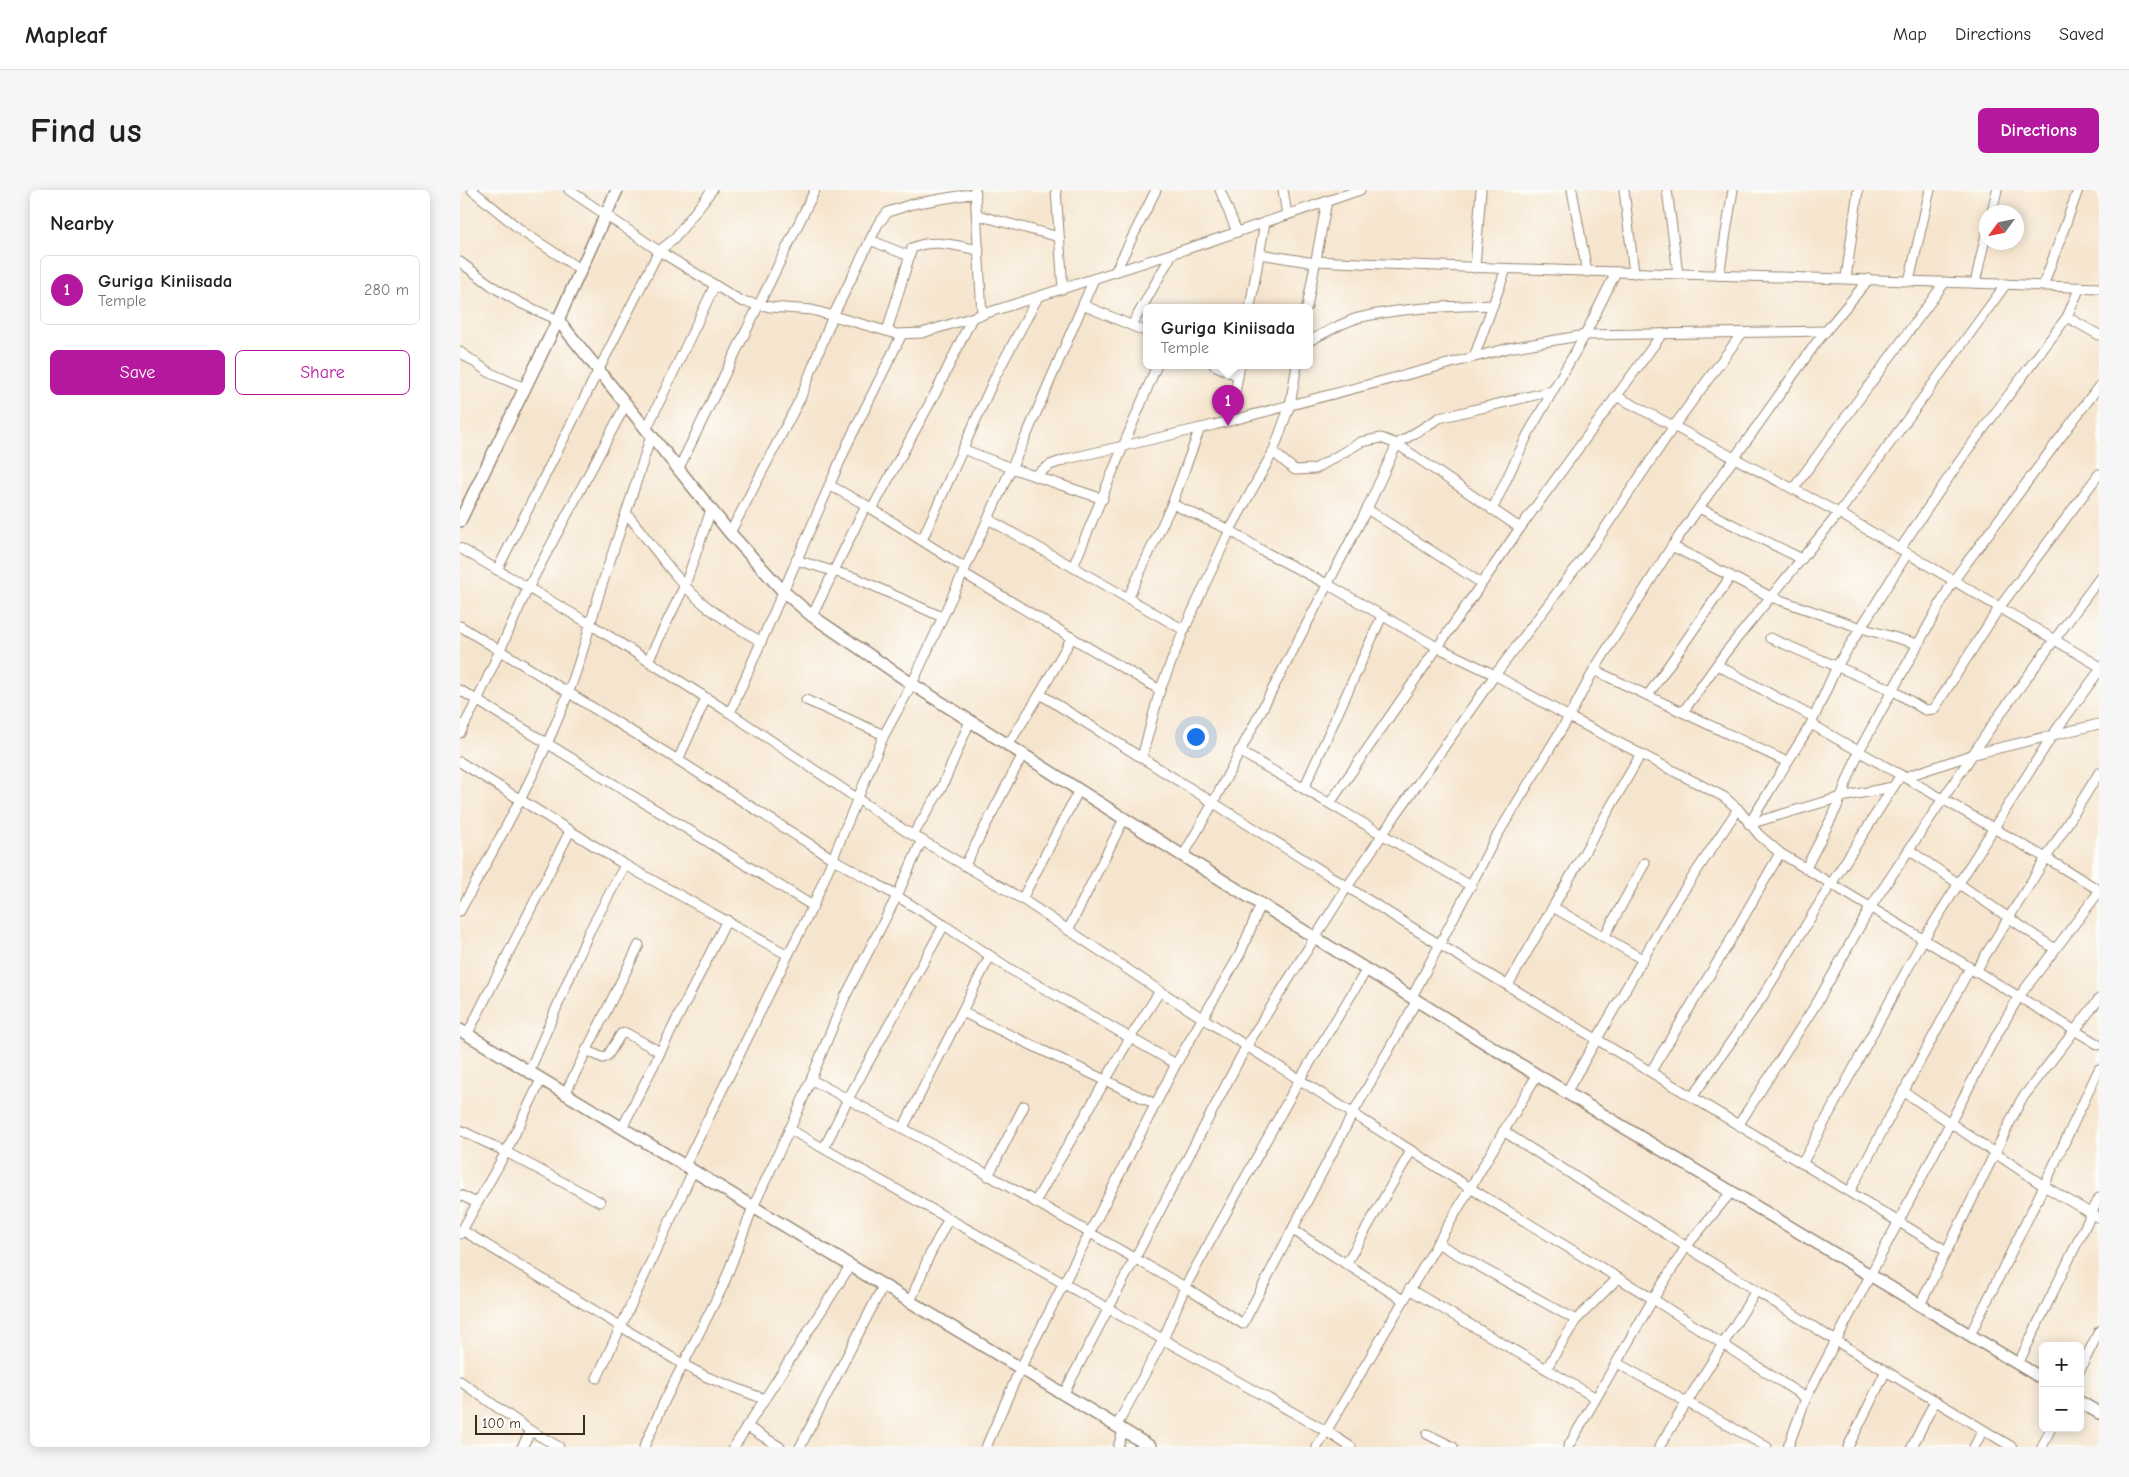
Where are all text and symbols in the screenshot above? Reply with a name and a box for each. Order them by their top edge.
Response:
text: Mapleaf [25,21,106,49]
text: Map [1893,24,1927,45]
text: Directions [1955,24,2031,45]
text: Saved [2059,24,2104,45]
button: Directions [1978,108,2099,153]
text: Find us [30,110,142,151]
north arrow [1979,205,2024,250]
text: Nearby [50,211,114,235]
text: Guriga Kiniisada [98,270,233,292]
text: 1 [64,281,70,299]
text: 280 m [364,281,409,299]
text: Temple [98,292,146,310]
popup [1143,304,1313,369]
text: Guriga Kiniisada [1161,317,1295,339]
text: Temple [1161,339,1209,357]
button: Save [50,350,225,395]
button: Share [235,350,410,395]
pin: 1 [1212,385,1244,426]
your location [1183,724,1209,750]
map controls [2039,1342,2084,1432]
button: + [2039,1342,2084,1387]
button: − [2039,1387,2084,1432]
scale bar [475,1412,585,1435]
text: 100 m [482,1415,521,1432]

